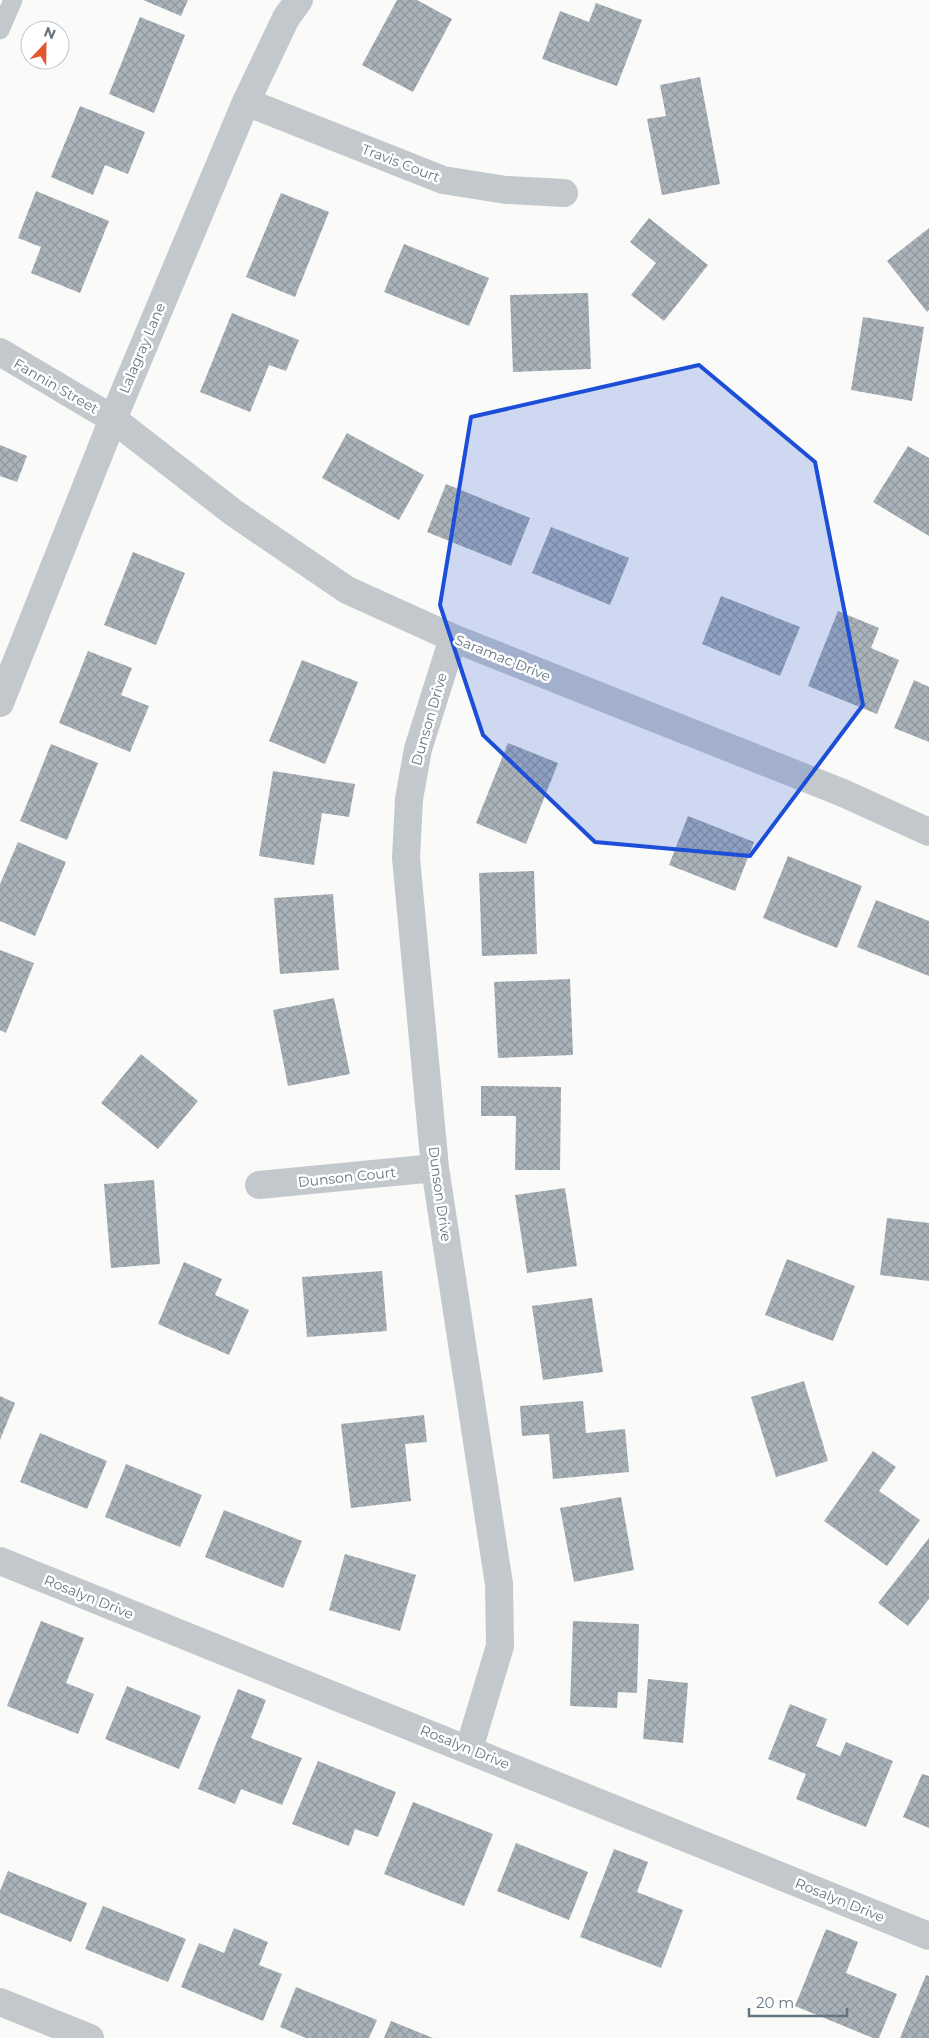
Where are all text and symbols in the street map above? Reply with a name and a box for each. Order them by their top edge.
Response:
north arrow [20,20,70,70]
text: N [41,22,58,43]
street label: Travis Court [359,140,443,186]
street label: Lalagray Lane [115,300,169,396]
street label: Fannin Street [10,354,102,418]
street label: Saramac Drive [453,631,553,685]
street label: Dunson Drive [407,670,451,768]
street label: Dunson Drive [424,1145,456,1243]
street label: Dunson Court [297,1163,397,1191]
street label: Rosalyn Drive [42,1571,136,1623]
street label: Rosalyn Drive [418,1721,512,1773]
street label: Rosalyn Drive [793,1874,887,1926]
scale bar [749,1986,846,2018]
text: 20 m [756,1993,794,2012]

